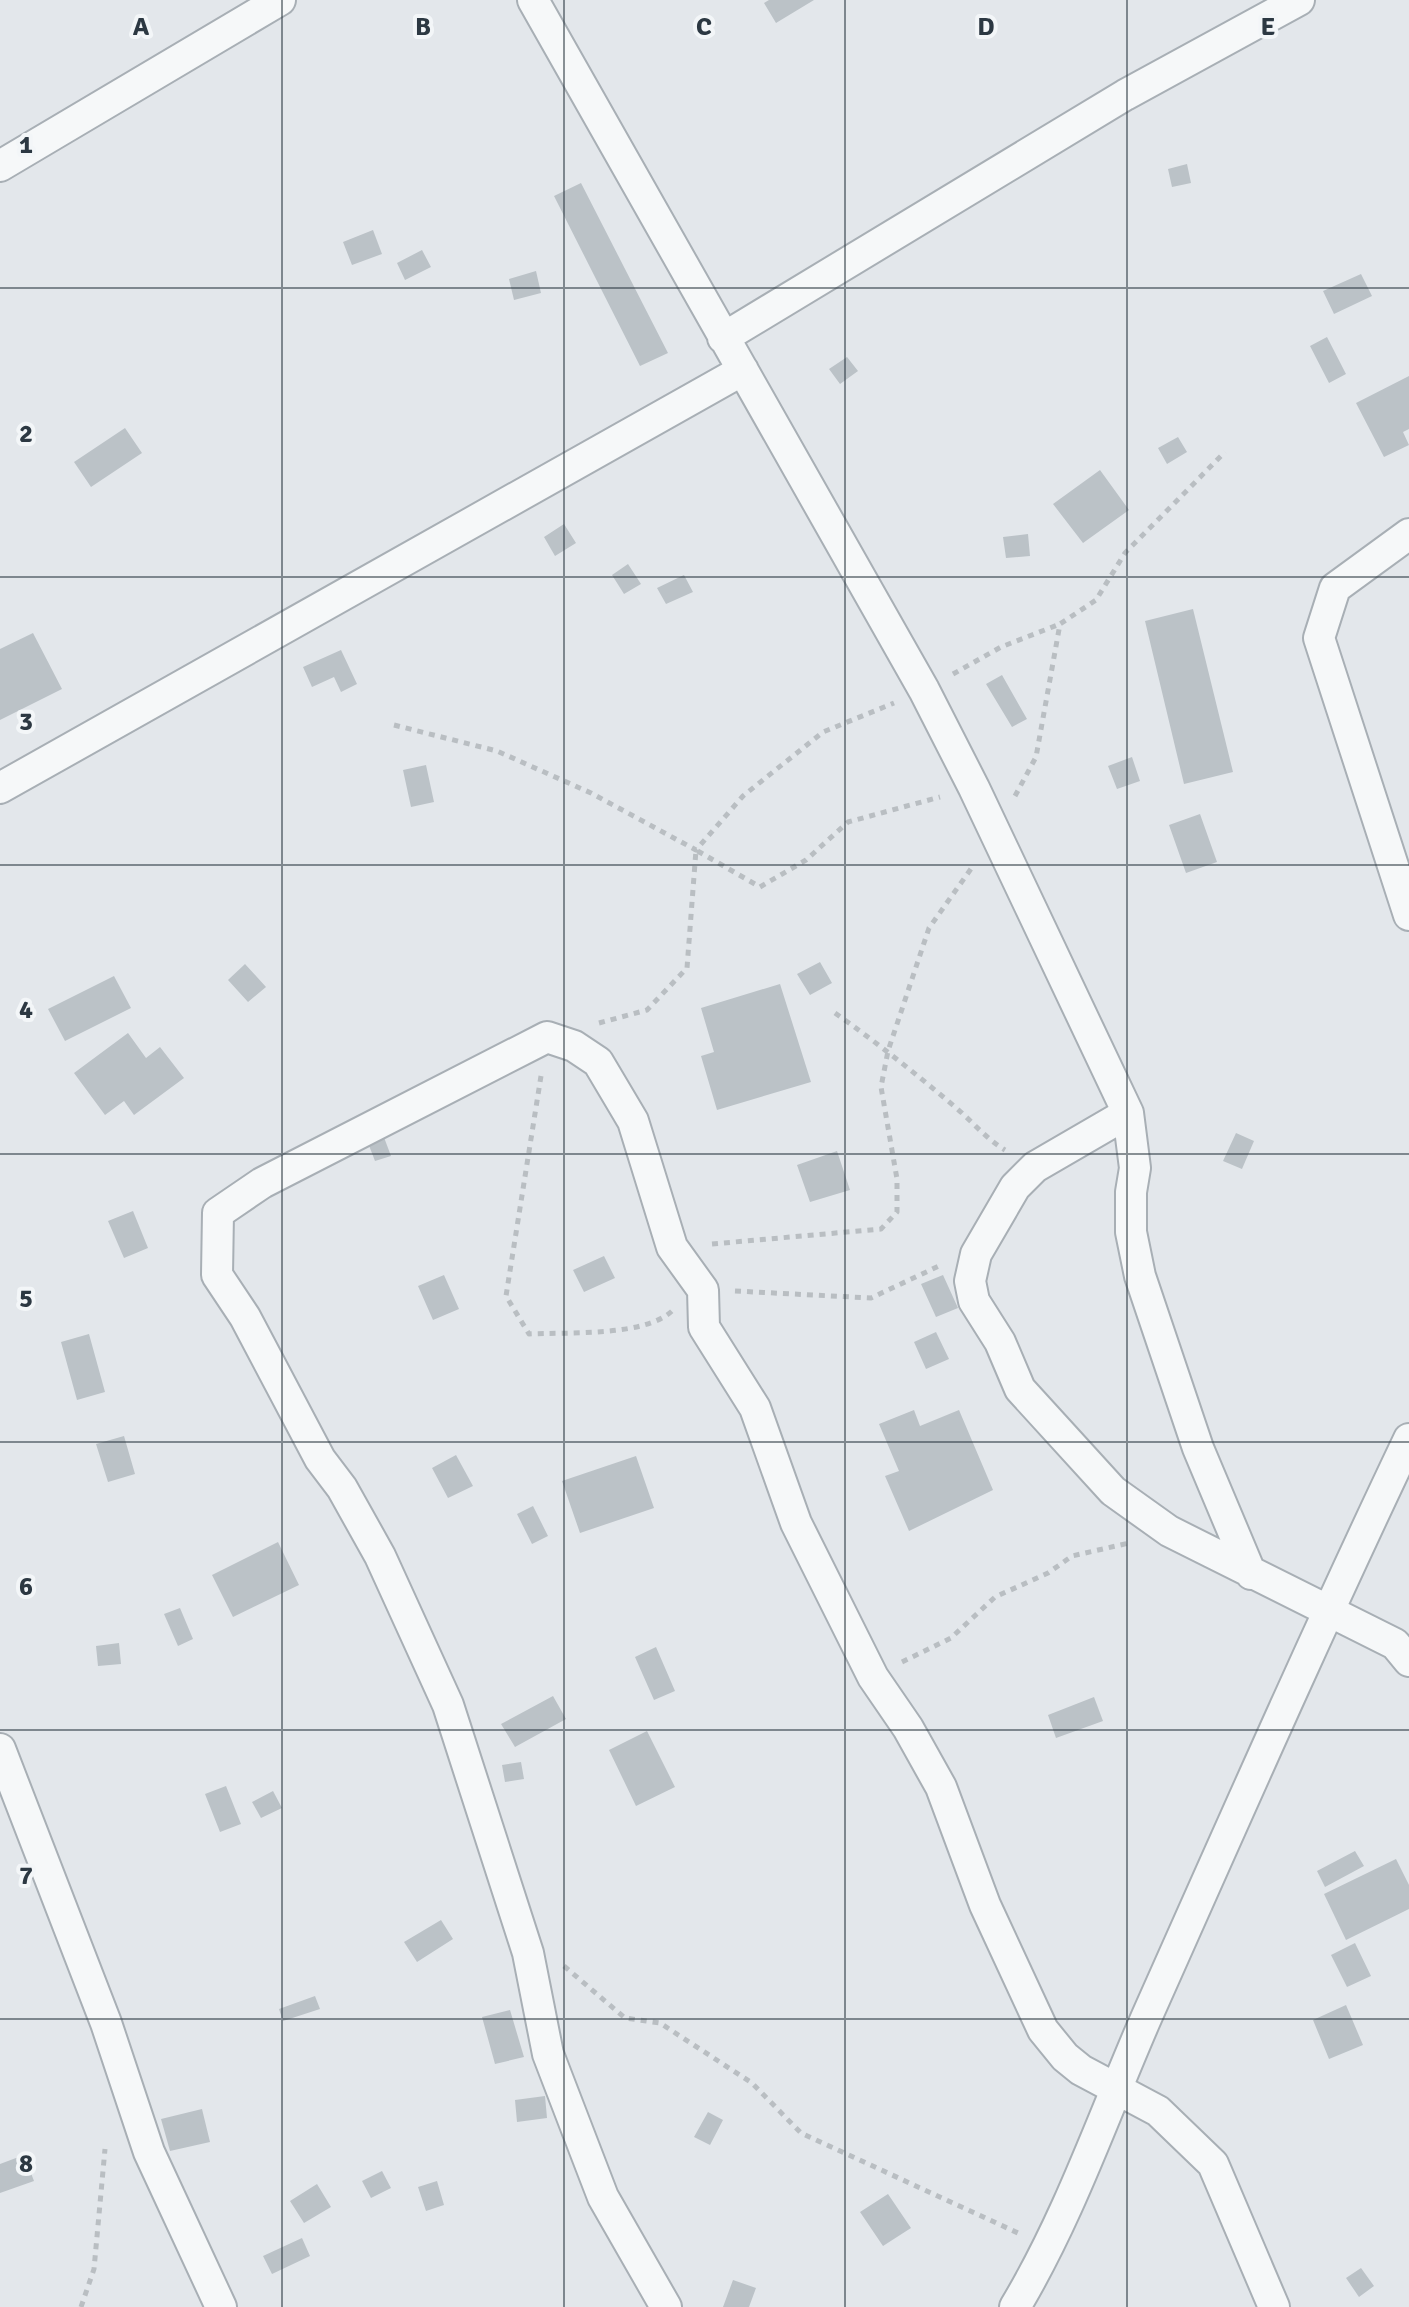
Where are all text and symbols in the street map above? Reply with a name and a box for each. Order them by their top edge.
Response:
text: A [133,11,150,43]
text: B [415,11,431,43]
text: C [696,11,712,43]
text: D [977,11,995,43]
text: E [1261,11,1275,43]
text: 1 [19,129,33,161]
text: 2 [19,418,33,450]
text: 3 [19,706,33,738]
text: 4 [19,994,33,1026]
text: 5 [19,1283,33,1315]
text: 6 [19,1571,33,1603]
text: 7 [19,1860,33,1892]
text: 8 [19,2148,33,2180]

